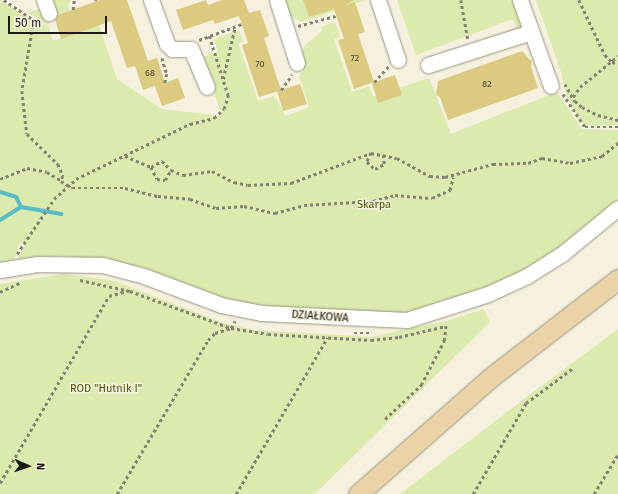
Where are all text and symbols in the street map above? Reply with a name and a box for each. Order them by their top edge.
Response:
scale bar [10,8,109,34]
text: 50 m [15,16,41,30]
house number: 72 [351,53,359,63]
house number: 70 [256,59,264,69]
house number: 68 [145,68,155,78]
house number: 82 [482,79,492,89]
park label: Skarpa [357,198,391,212]
street label: DZIAŁKOWA [291,308,349,326]
park label: ROD "Hutnik I" [70,382,142,396]
north arrow [8,446,48,486]
text: N [34,463,47,470]

